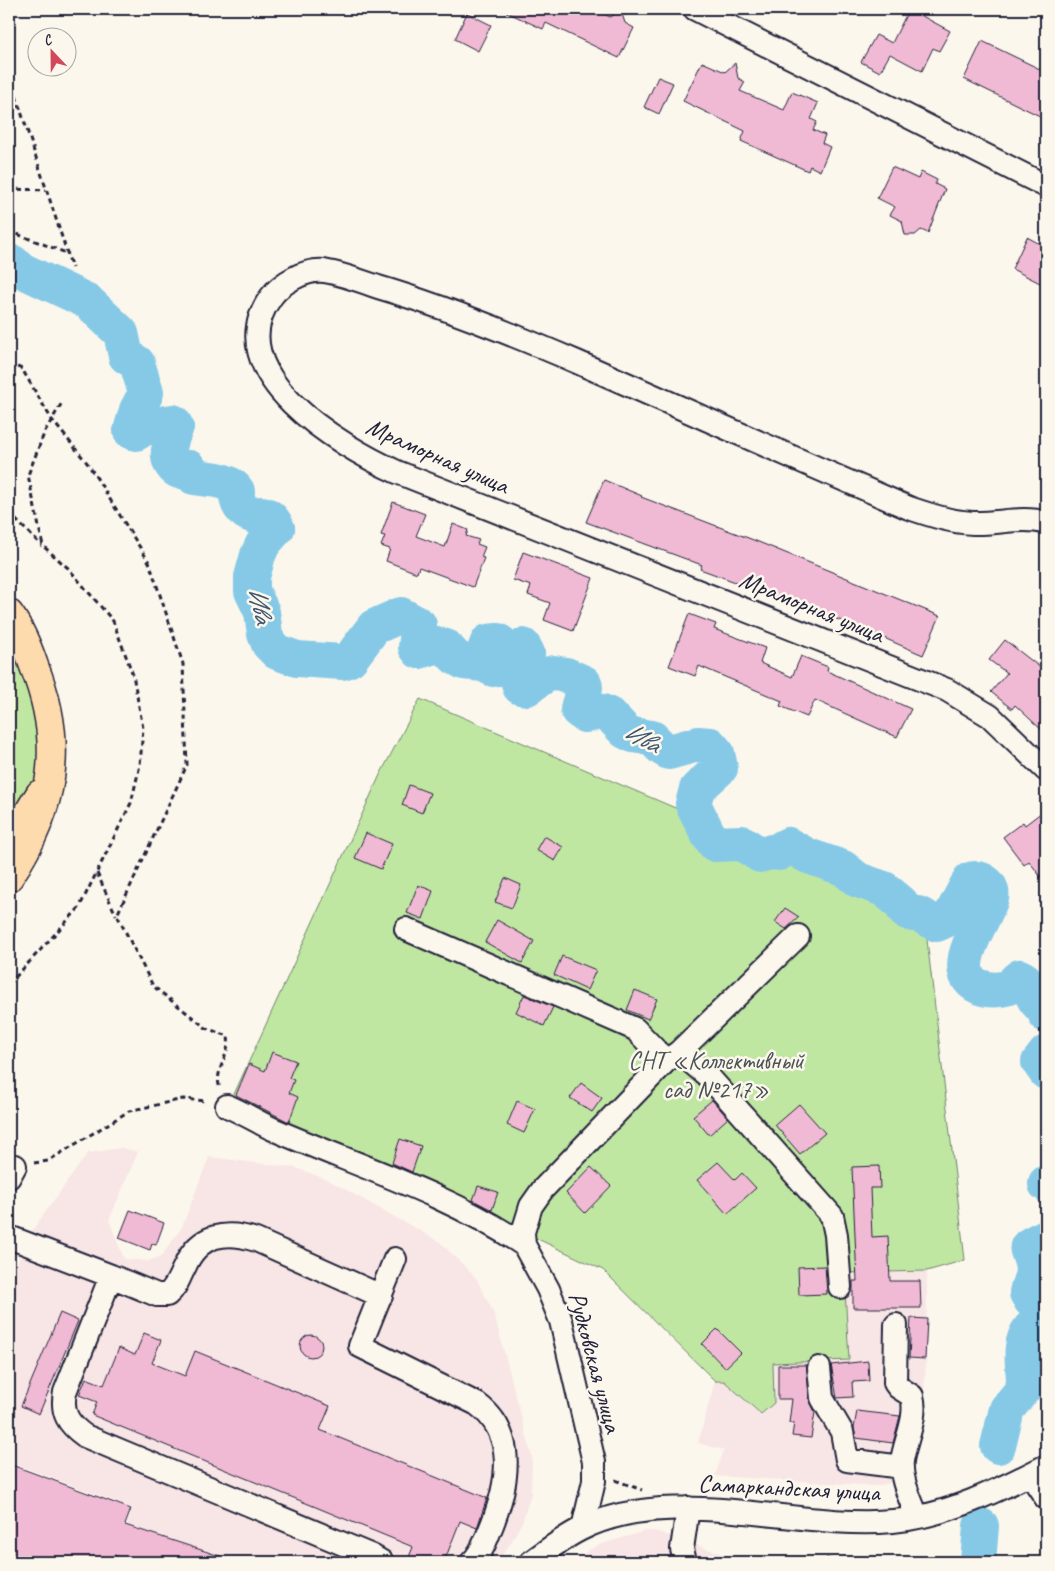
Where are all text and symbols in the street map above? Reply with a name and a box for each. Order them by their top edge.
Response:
north arrow [28,28,78,78]
text: С [41,30,56,50]
street label: Мраморная улица [361,410,516,502]
street label: Мраморная улица [735,563,890,651]
water label: Ива [241,584,281,629]
water label: Ива [619,714,669,762]
park label: СНТ «Коллективный сад №217» [628,1045,805,1106]
street label: Рудковская улица [561,1289,630,1438]
street label: Самаркандская улица [697,1467,882,1509]

